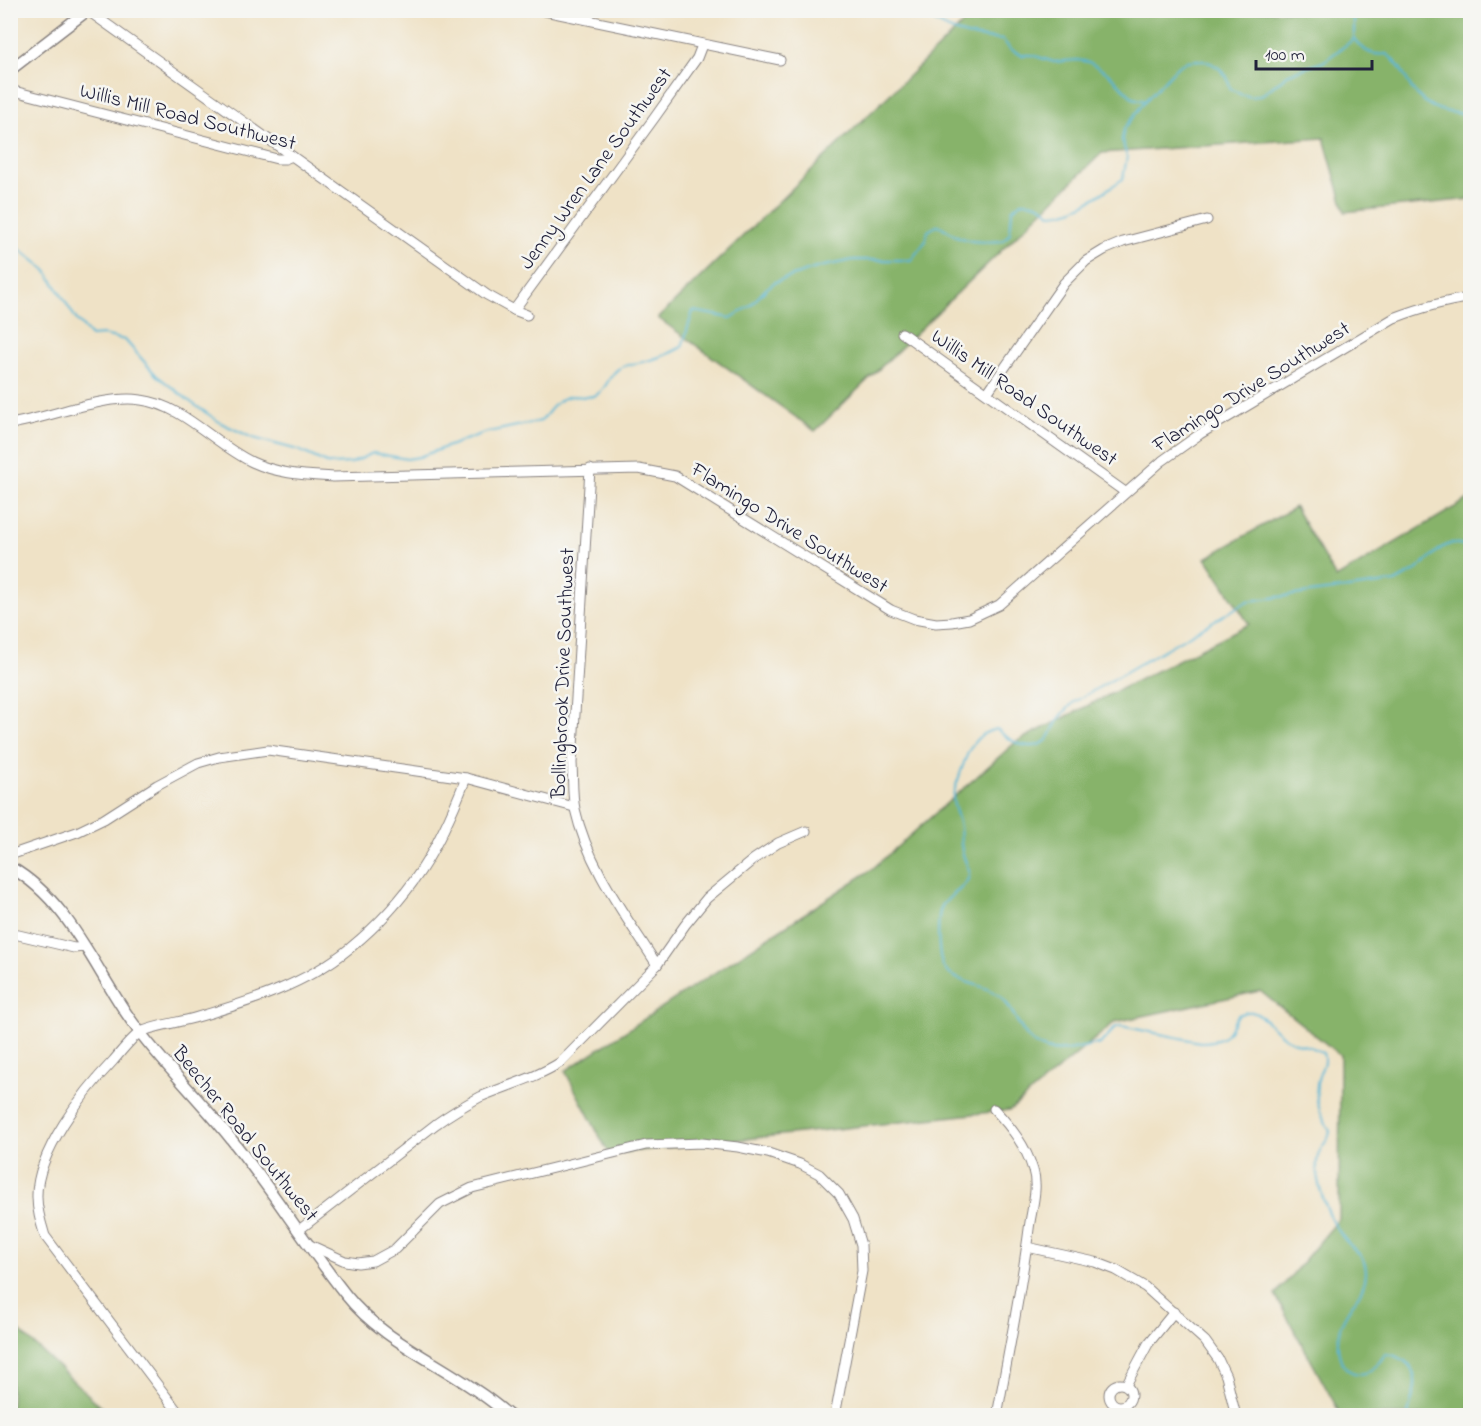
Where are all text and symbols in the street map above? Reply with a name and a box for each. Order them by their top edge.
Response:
scale bar [1256,33,1372,71]
text: 100 m [1265,43,1305,69]
street label: Jenny Wren Lane Southwest [513,62,682,278]
street label: Willis Mill Road Southwest [76,77,299,159]
street label: Flamingo Drive Southwest [1147,315,1358,463]
street label: Willis Mill Road Southwest [924,323,1123,475]
street label: Flamingo Drive Southwest [682,455,894,604]
street label: Bollingbrook Drive Southwest [545,547,585,800]
street label: Beecher Road Southwest [163,1039,325,1229]

